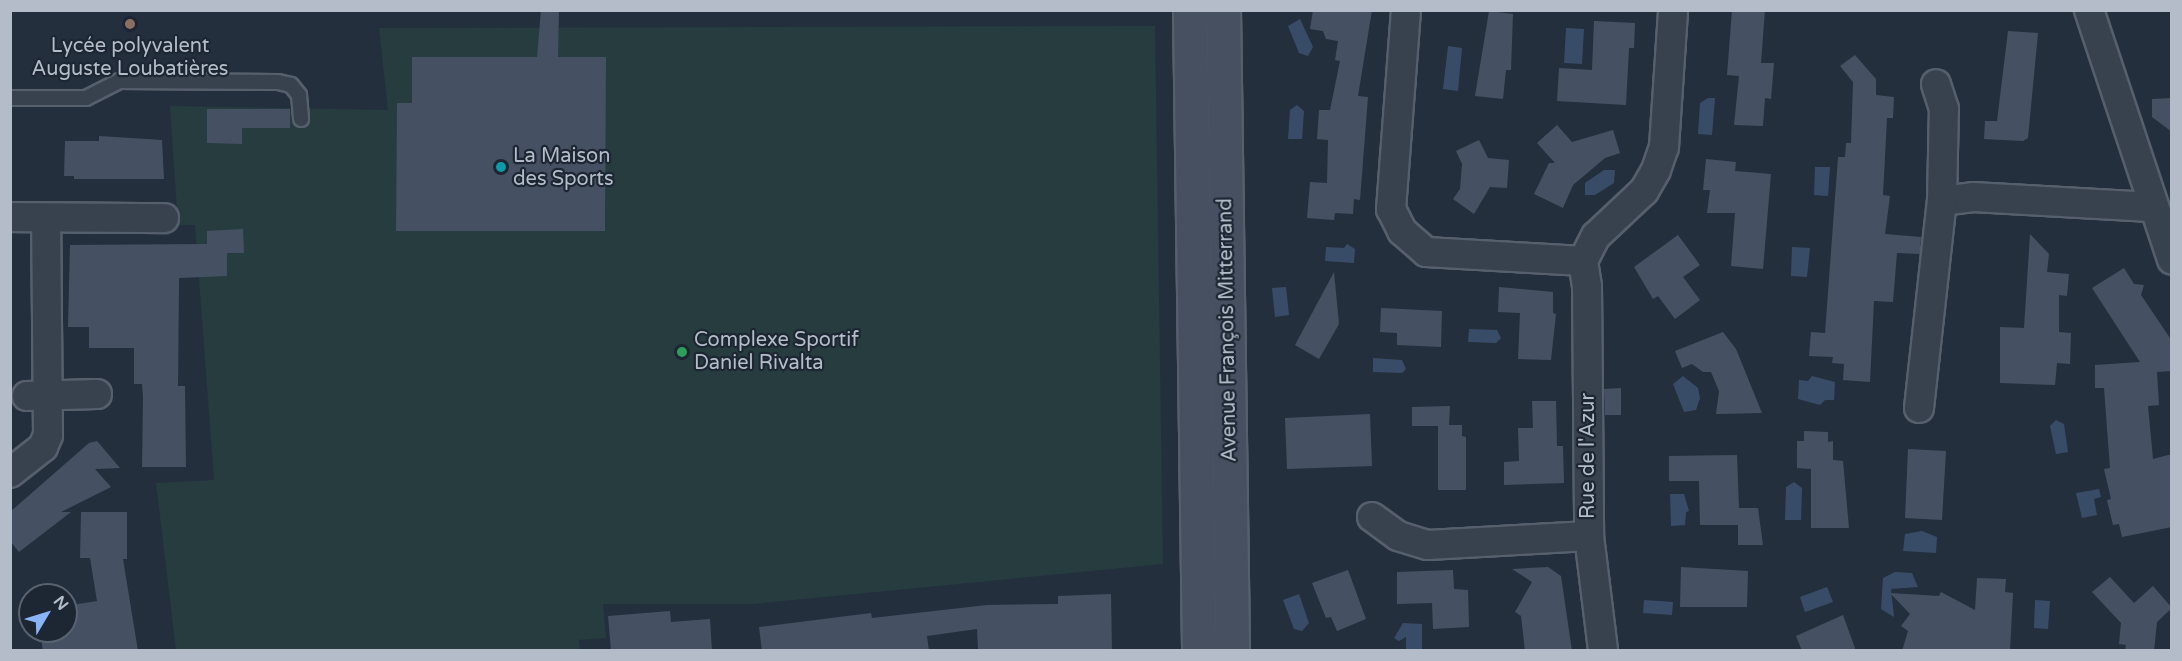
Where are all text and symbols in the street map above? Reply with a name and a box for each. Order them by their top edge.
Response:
marker: Lycée polyvalent Auguste Loubatières [123,17,137,31]
place label: Lycée polyvalent Auguste Loubatières [32,34,228,81]
place label: La Maison des Sports [513,144,614,191]
marker: La Maison des Sports [494,160,508,174]
street label: Avenue François Mitterrand [1214,198,1242,462]
place label: Complexe Sportif Daniel Rivalta [694,328,859,375]
marker: Complexe Sportif Daniel Rivalta [675,345,689,359]
street label: Rue de l'Azur [1576,393,1600,519]
north arrow [18,583,78,643]
text: N [49,592,72,614]

